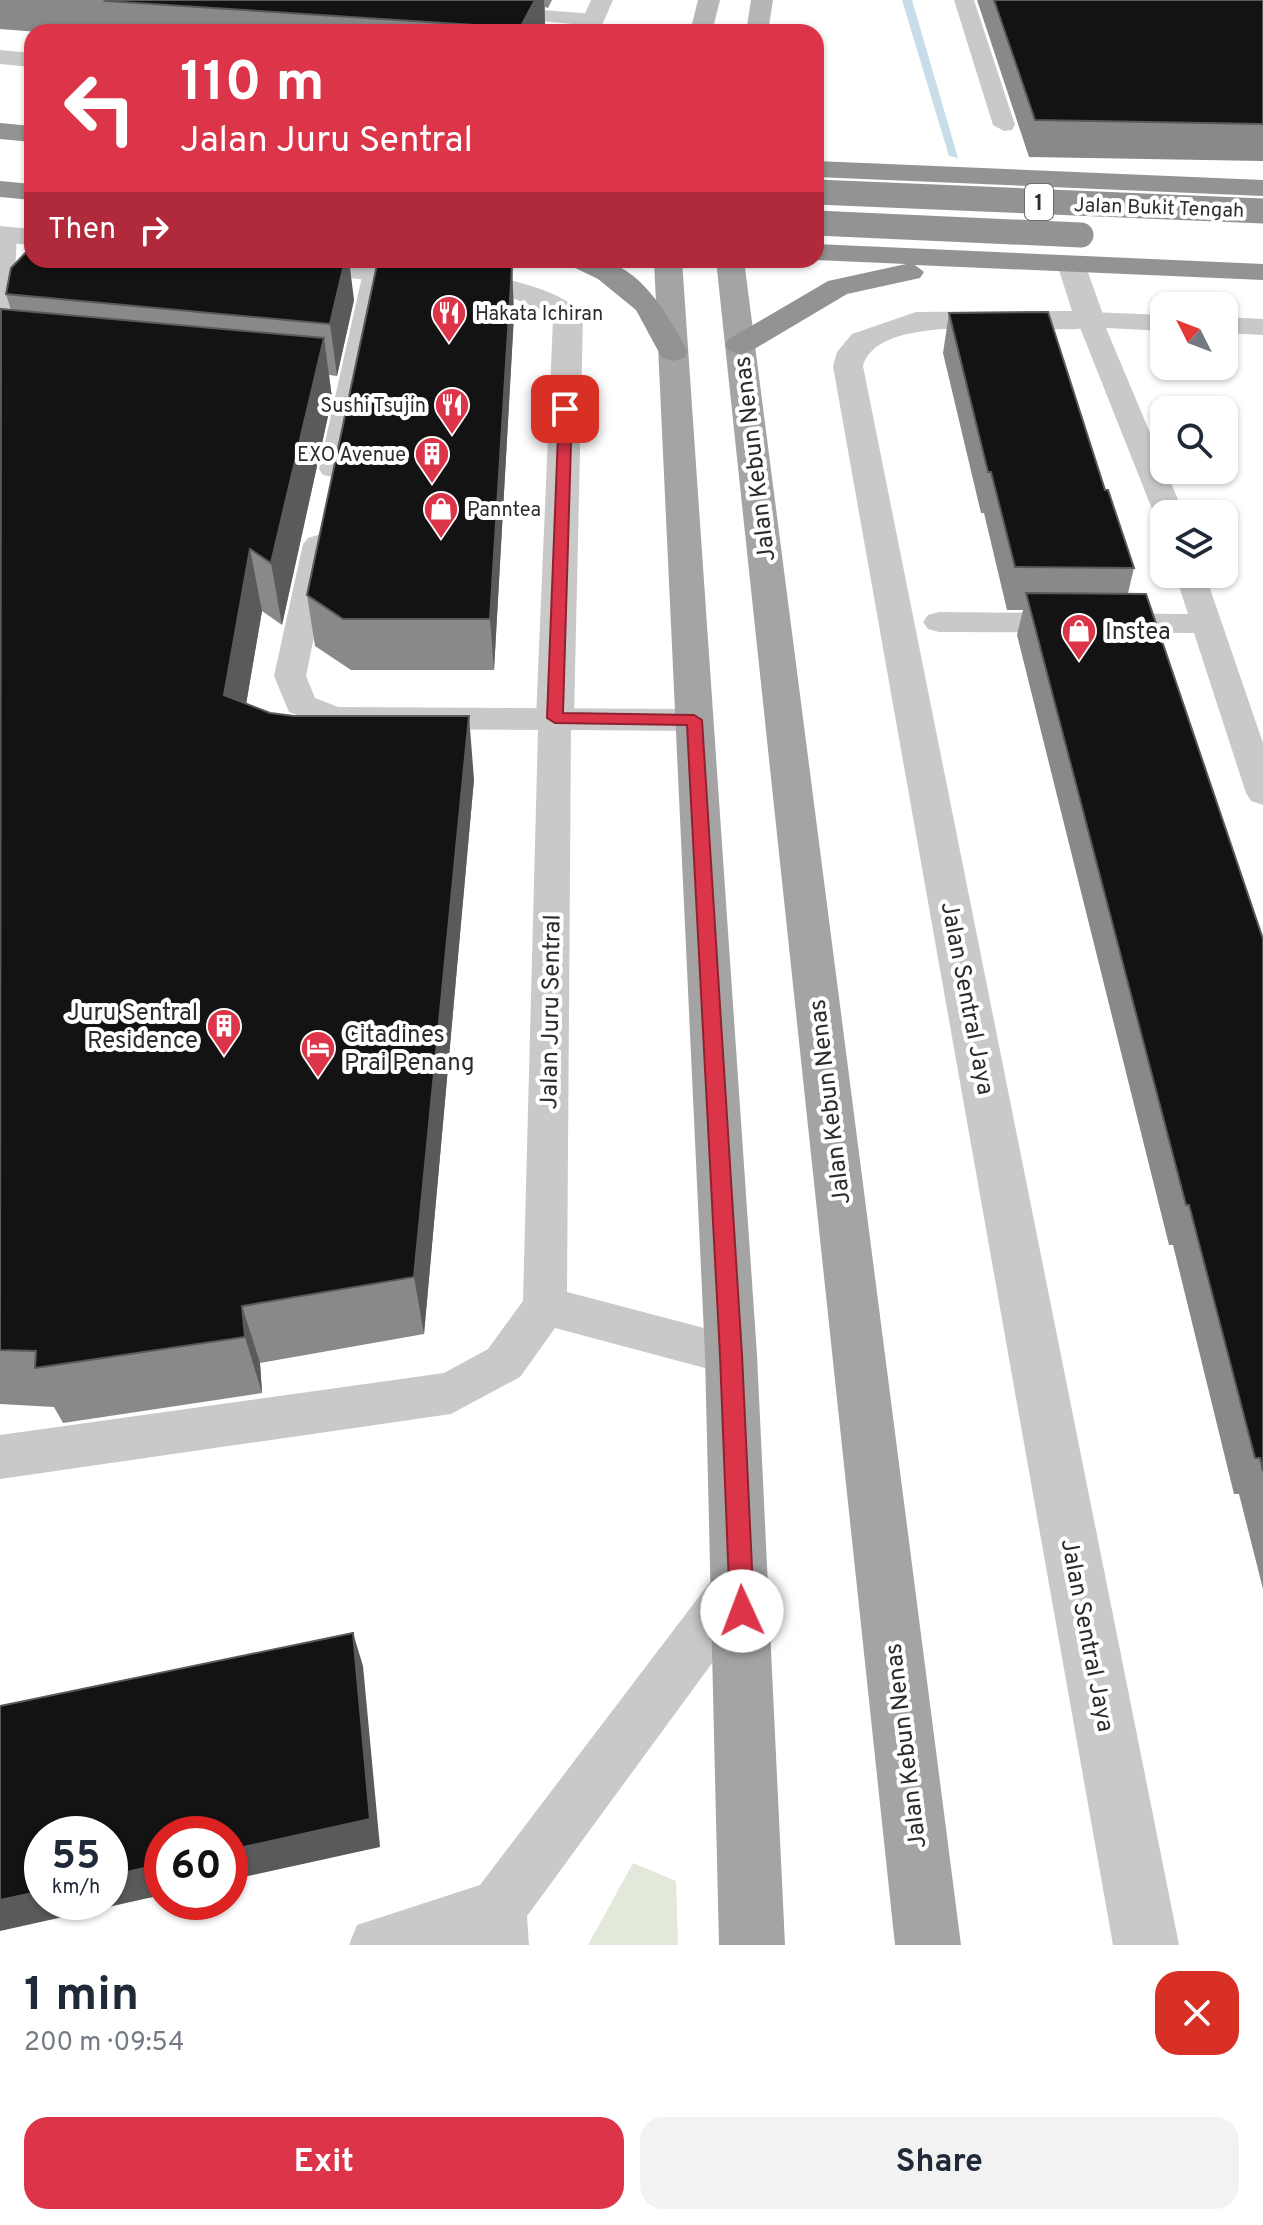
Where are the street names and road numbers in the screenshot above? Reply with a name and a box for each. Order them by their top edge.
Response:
road number: 1 [1025,184,1053,220]
street label: Jalan Bukit Tengah [1073,193,1245,225]
street label: Jalan Kebun Nenas [729,355,783,563]
street label: Jalan Sentral Jaya [933,899,999,1098]
street label: Jalan Juru Sentral [535,914,569,1110]
street label: Jalan Kebun Nenas [804,998,858,1206]
street label: Jalan Sentral Jaya [1053,1536,1119,1735]
street label: Jalan Kebun Nenas [880,1642,934,1850]

